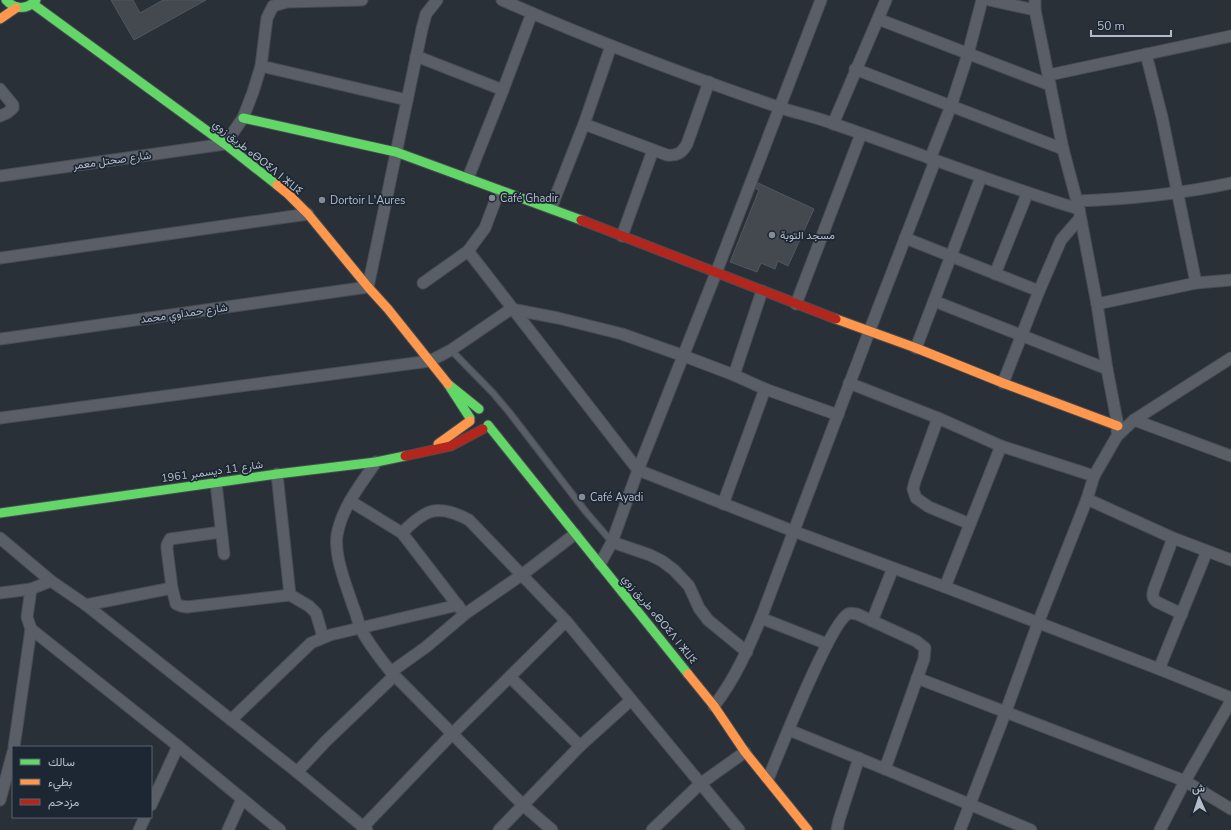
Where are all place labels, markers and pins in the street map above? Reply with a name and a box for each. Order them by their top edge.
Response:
place label: Café Ghadir [500,191,558,206]
place label: Dortoir L'Aures [330,193,405,208]
marker: Café Ghadir [487,193,497,203]
marker: Dortoir L'Aures [317,195,327,205]
place label: مسجد التوبة [780,228,835,243]
marker: مسجد التوبة [767,230,777,240]
place label: Café Ayadi [590,490,643,505]
marker: Café Ayadi [577,492,587,502]

